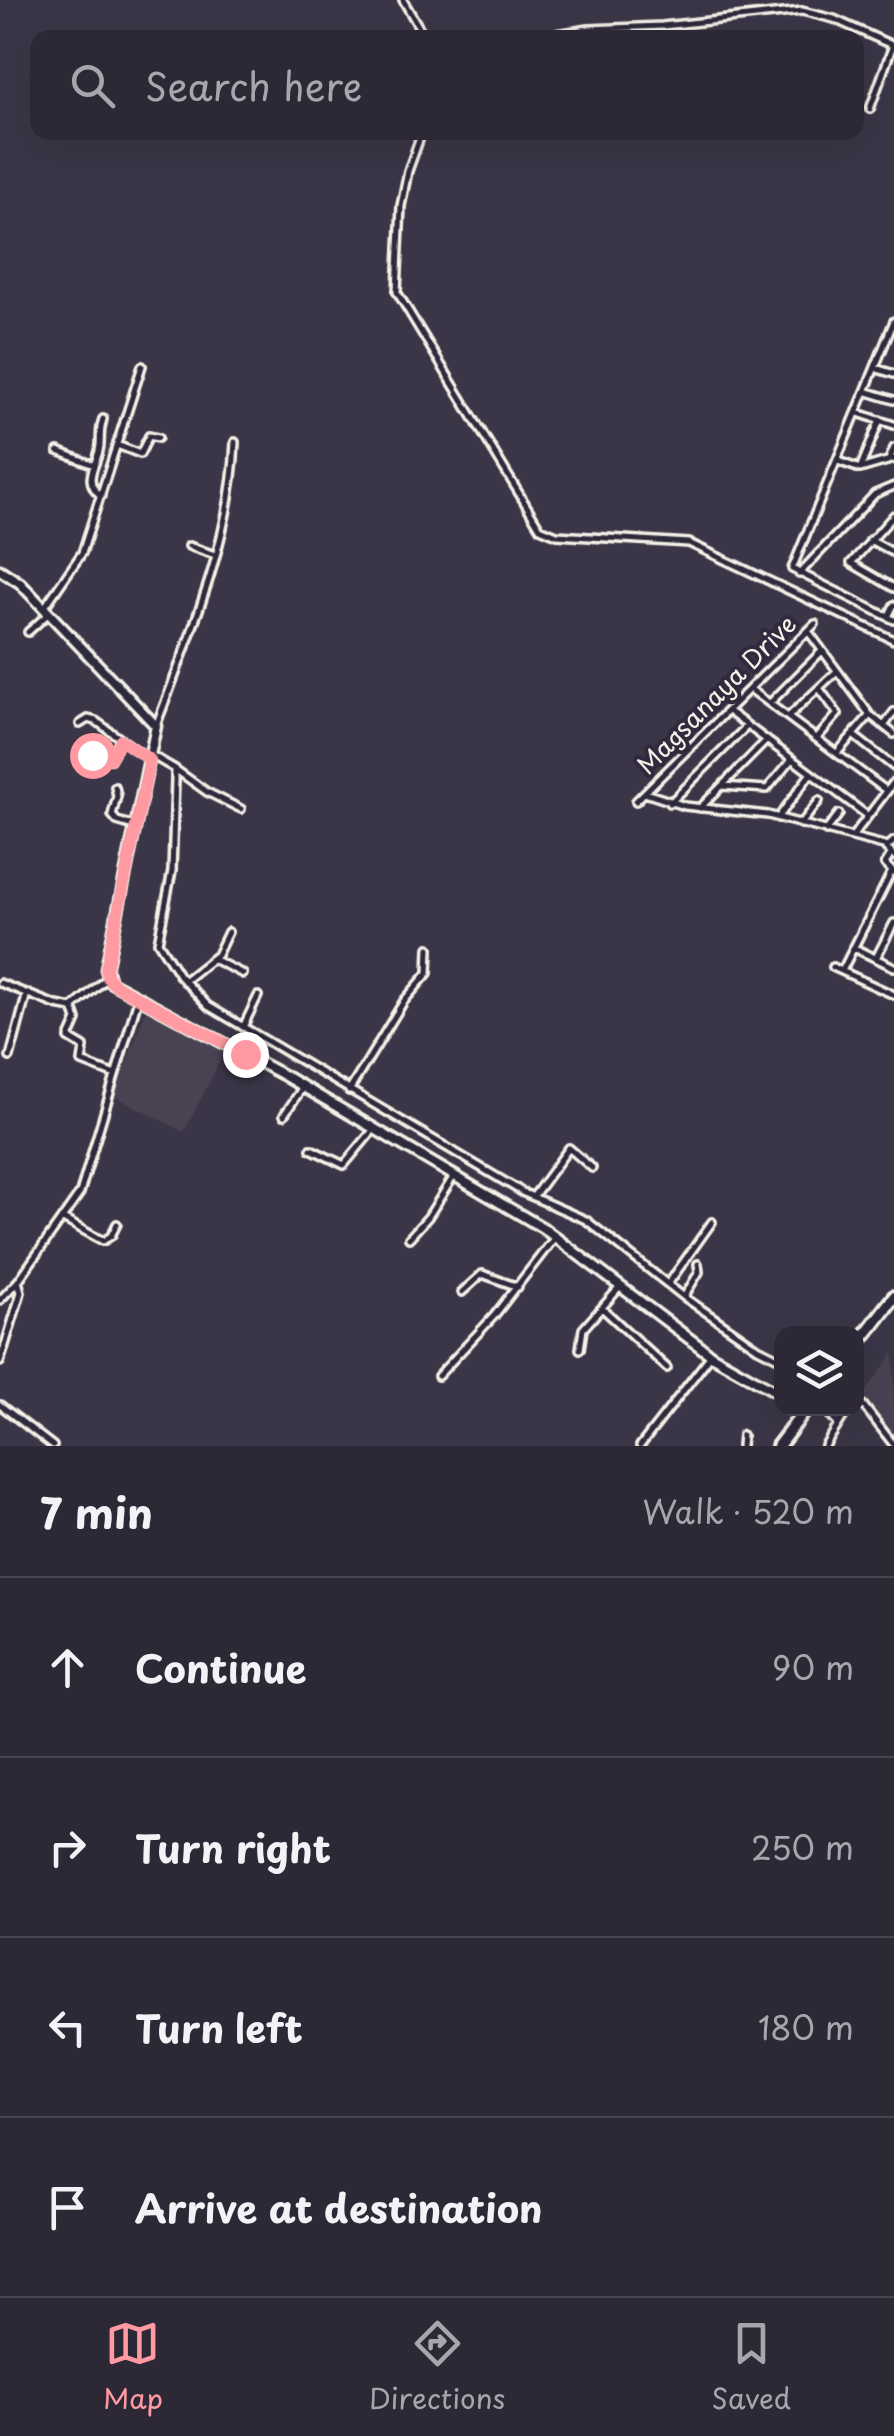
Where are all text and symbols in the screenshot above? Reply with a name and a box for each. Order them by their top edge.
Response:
search box [30,30,864,140]
text: Search here [145,57,362,114]
icon: search [65,58,120,113]
street label: Magsanaya Drive [628,606,804,782]
route start [70,733,116,779]
route end [223,1032,269,1078]
map controls [774,1326,864,1416]
button: layers [774,1326,864,1416]
text: 7 min [40,1480,153,1543]
text: Walk · 520 m [642,1487,854,1535]
text: Continue [135,1639,306,1696]
icon: ahead [40,1640,95,1695]
text: 90 m [772,1643,854,1691]
text: Turn right [135,1819,331,1876]
icon: right [40,1820,95,1875]
text: 250 m [751,1823,854,1871]
text: Turn left [135,1999,303,2056]
icon: left [40,2000,95,2055]
text: 180 m [758,2003,854,2051]
text: Arrive at destination [135,2179,543,2236]
icon: arrive [40,2180,95,2235]
tab: Map [103,2316,163,2419]
tab: Directions [369,2316,505,2419]
tab: Saved [711,2316,791,2419]

